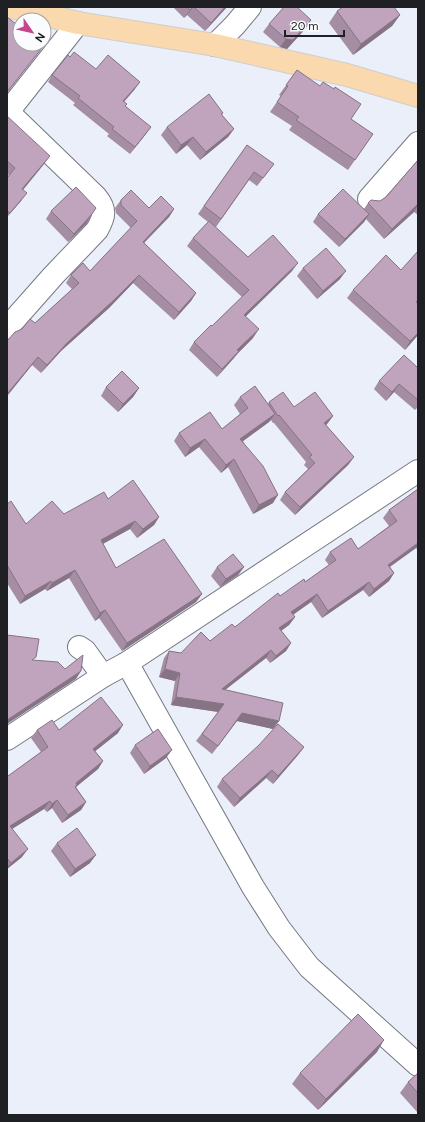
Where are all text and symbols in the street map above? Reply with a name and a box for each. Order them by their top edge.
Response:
north arrow [12,12,52,52]
scale bar [285,12,344,38]
text: 20 m [291,19,319,33]
text: N [32,30,48,44]

